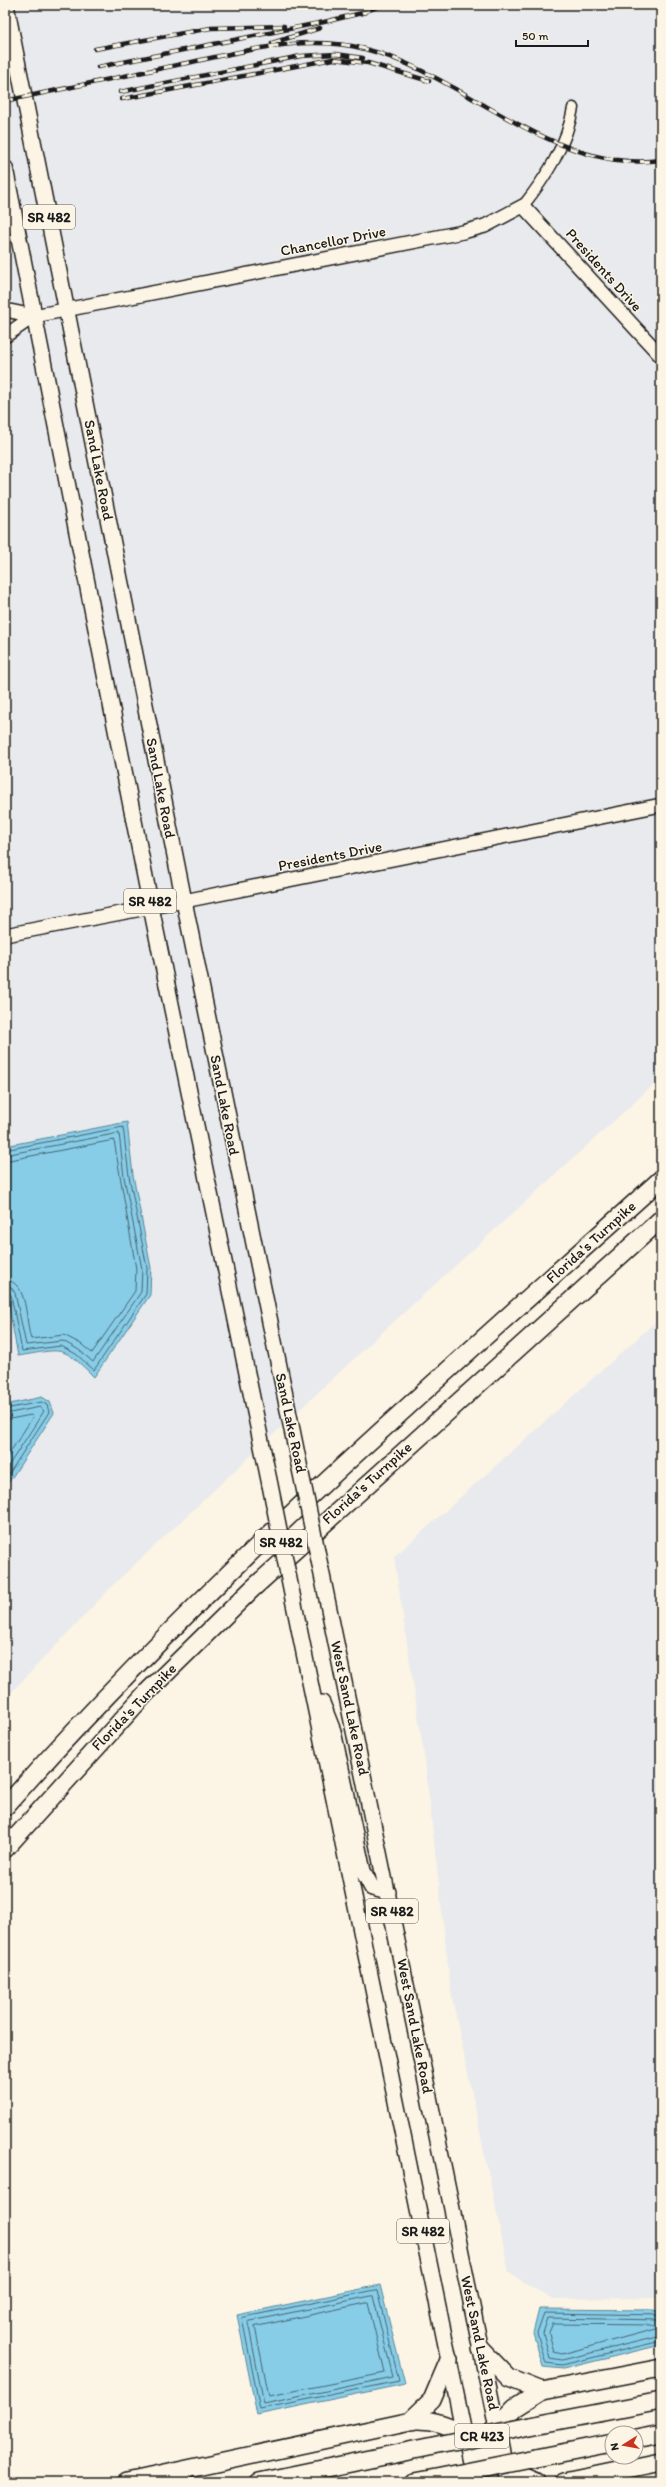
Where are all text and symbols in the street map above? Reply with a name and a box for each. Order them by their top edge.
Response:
scale bar [516,22,588,48]
text: 50 m [522,29,548,43]
road number: SR 482 [23,205,75,229]
street label: Chancellor Drive [279,222,387,260]
street label: Presidents Drive [562,225,646,315]
street label: Sand Lake Road [80,418,118,522]
street label: Sand Lake Road [142,736,180,840]
street label: Presidents Drive [276,837,384,875]
road number: SR 482 [124,889,176,913]
street label: Sand Lake Road [206,1053,244,1157]
street label: Florida's Turnpike [542,1197,640,1287]
street label: Sand Lake Road [272,1371,311,1475]
street label: Florida's Turnpike [318,1438,416,1528]
road number: SR 482 [255,1530,307,1554]
street label: West Sand Lake Road [327,1639,373,1777]
street label: Florida's Turnpike [88,1660,180,1754]
road number: SR 482 [366,1899,418,1923]
street label: West Sand Lake Road [393,1957,437,2095]
road number: SR 482 [397,2219,449,2243]
street label: West Sand Lake Road [457,2274,503,2412]
road number: CR 423 [455,2424,509,2448]
north arrow [604,2425,644,2465]
text: N [608,2442,622,2452]

